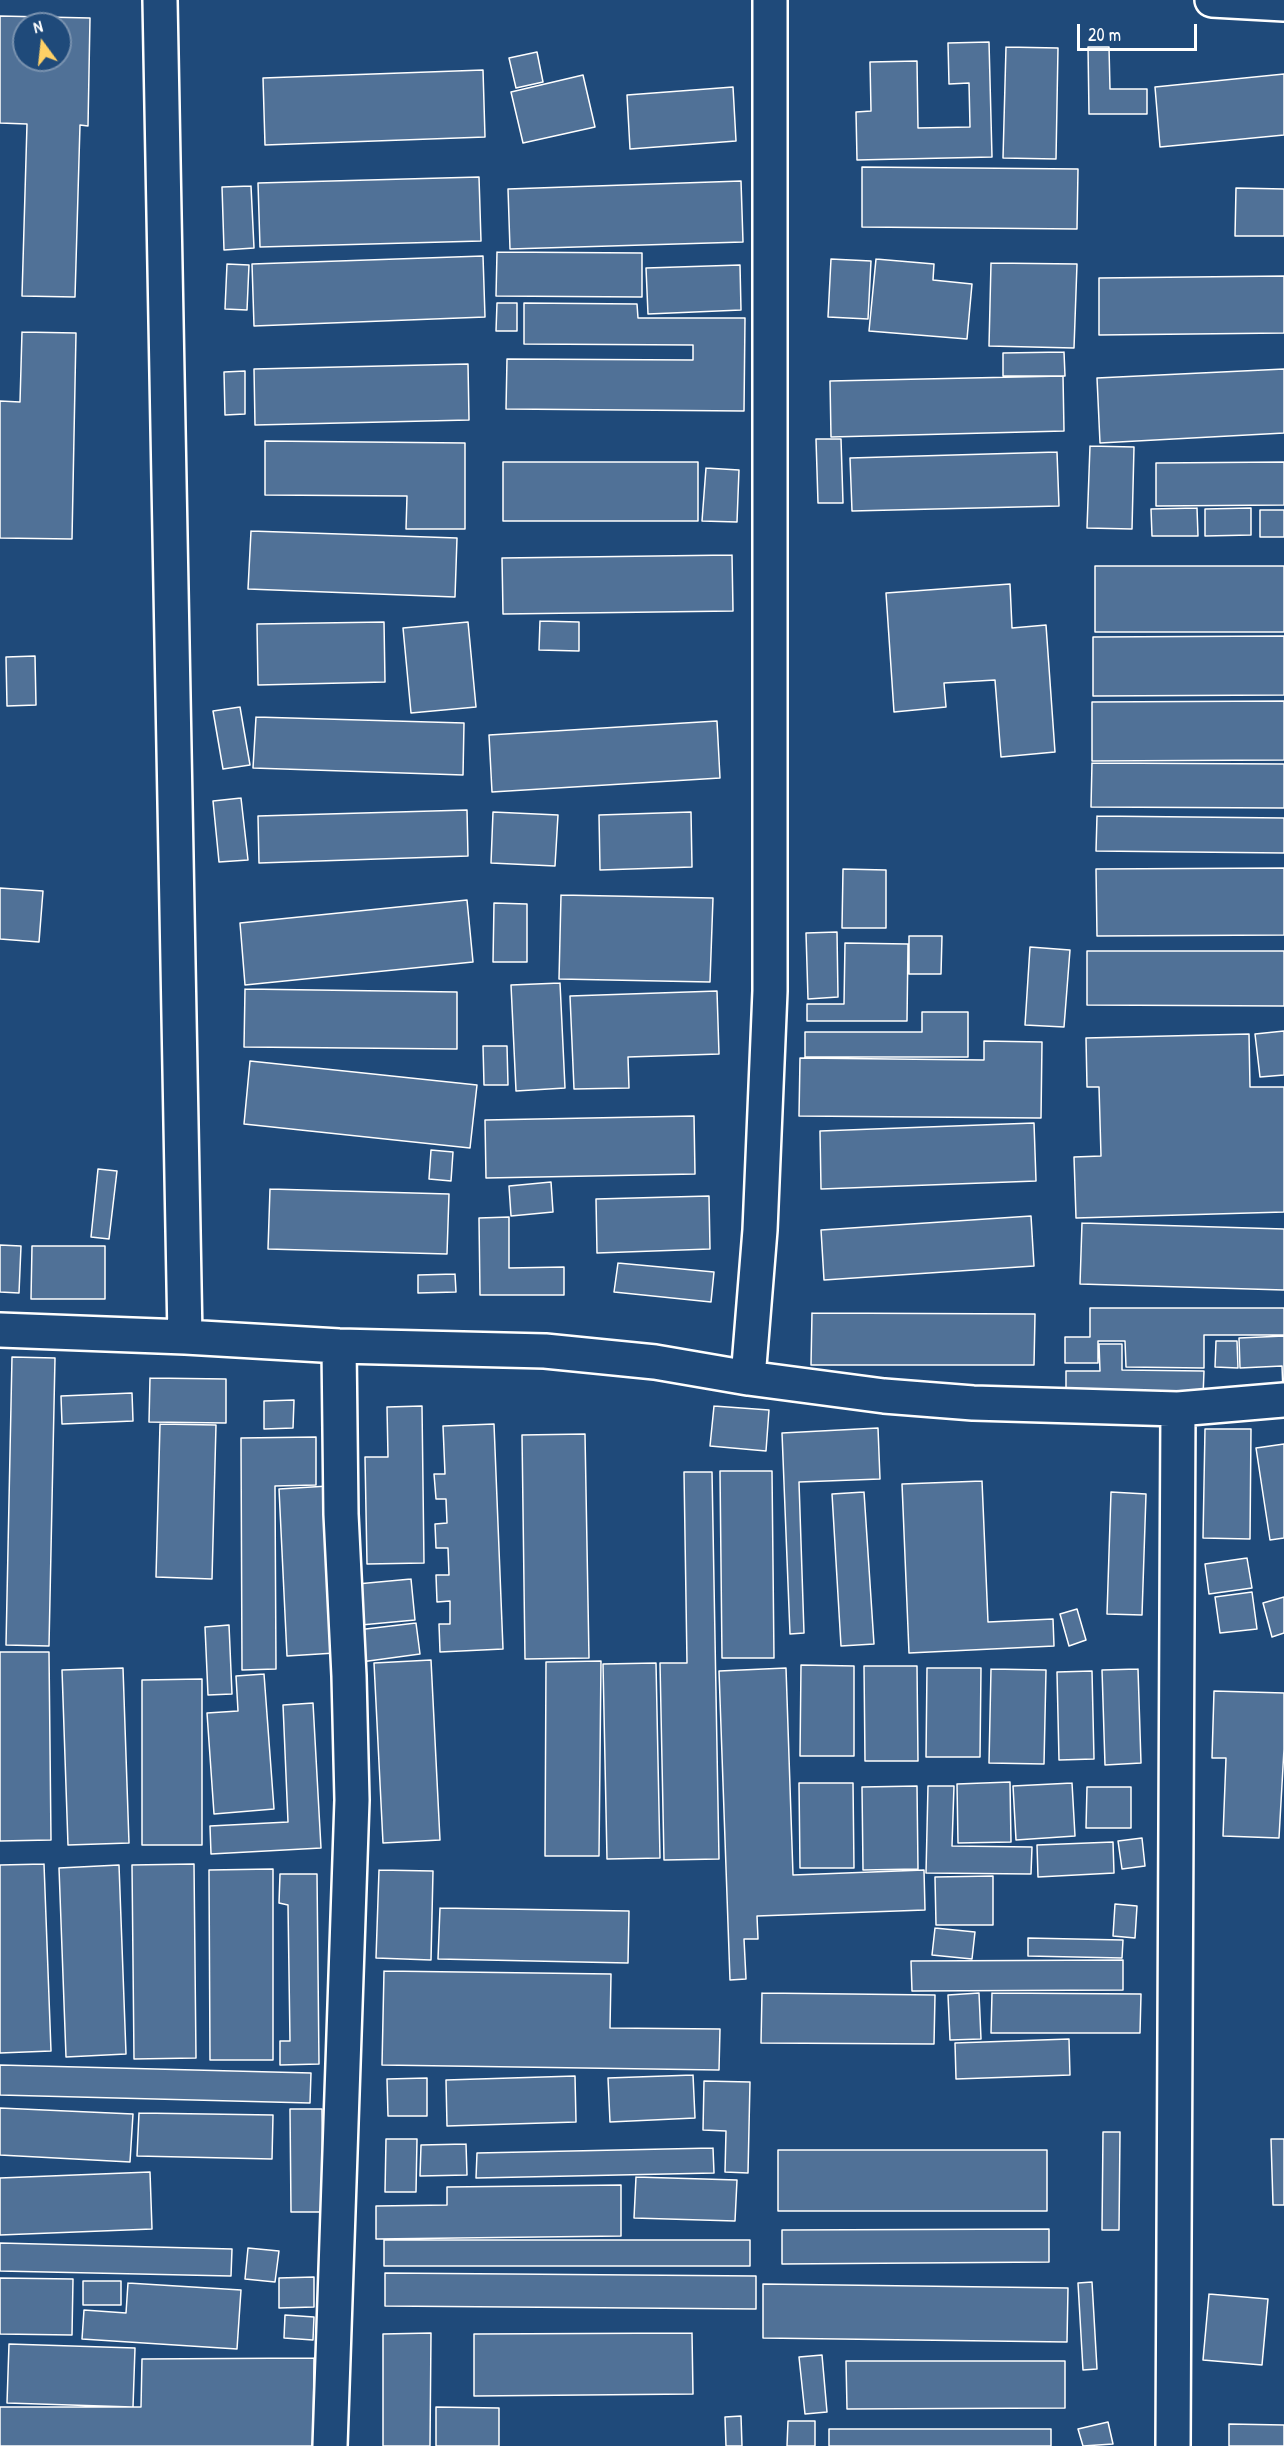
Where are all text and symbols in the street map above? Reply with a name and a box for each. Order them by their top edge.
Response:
north arrow [12,12,72,72]
scale bar [1080,12,1200,50]
text: N [31,15,45,38]
text: 20 m [1088,22,1121,47]

